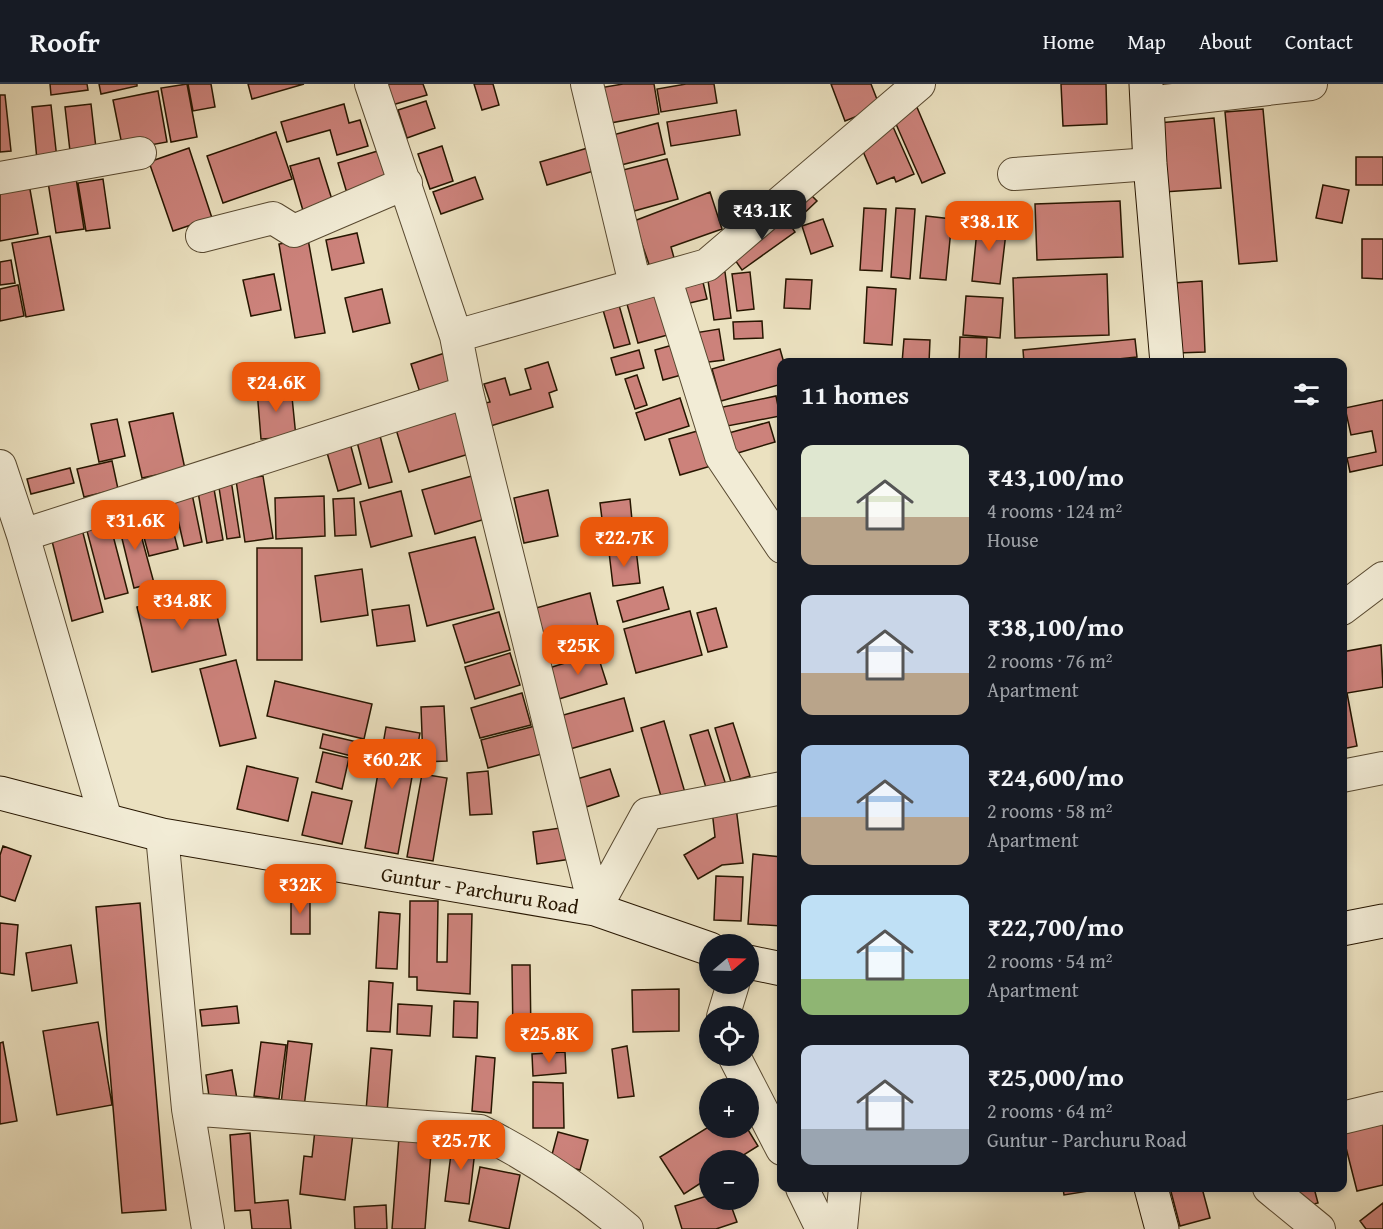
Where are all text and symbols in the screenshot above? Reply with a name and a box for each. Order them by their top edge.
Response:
text: Roofr [30,21,100,62]
text: Home [1043,26,1094,57]
text: Map [1127,26,1166,57]
text: About [1199,26,1252,57]
text: Contact [1285,26,1353,57]
pin: ₹43.1K [713,190,811,241]
text: ₹43.1K [732,195,792,224]
pin: ₹38.1K [940,201,1038,252]
text: ₹38.1K [959,206,1019,235]
pin: ₹24.6K [227,362,325,413]
text: ₹24.6K [246,367,306,396]
text: 11 homes [801,375,909,414]
icon: filters [1290,378,1323,411]
text: ₹43,100/mo [987,457,1124,496]
icon: home [849,469,921,541]
text: 4 rooms · 124 m² [987,496,1122,525]
pin: ₹31.6K [86,500,184,551]
text: ₹31.6K [105,505,165,534]
pin: ₹22.7K [575,517,673,568]
text: ₹22.7K [594,522,654,551]
text: House [987,525,1039,554]
pin: ₹34.8K [133,580,231,631]
text: ₹34.8K [152,585,212,614]
text: ₹38,100/mo [987,607,1124,646]
icon: home [849,619,921,691]
pin: ₹25K [542,625,614,676]
text: ₹25K [556,630,600,659]
text: 2 rooms · 76 m² [987,646,1113,675]
text: Apartment [987,675,1079,704]
pin: ₹60.2K [343,739,441,790]
text: ₹60.2K [362,744,422,773]
text: ₹24,600/mo [987,757,1124,796]
icon: home [849,769,921,841]
text: 2 rooms · 58 m² [987,796,1113,825]
text: Apartment [987,825,1079,854]
street label: Guntur - Parchuru Road [379,858,581,921]
pin: ₹32K [264,864,336,915]
text: ₹32K [278,869,322,898]
text: ₹22,700/mo [987,907,1124,946]
icon: home [849,919,921,991]
north arrow [699,934,759,994]
map controls [699,934,759,1210]
text: 2 rooms · 54 m² [987,946,1113,975]
text: Apartment [987,975,1079,1004]
button: locate [699,1006,759,1066]
pin: ₹25.8K [500,1013,598,1064]
text: ₹25.8K [519,1018,579,1047]
text: ₹25,000/mo [987,1057,1124,1096]
icon: home [849,1069,921,1141]
button: + [699,1078,759,1138]
text: 2 rooms · 64 m² [987,1096,1113,1125]
pin: ₹25.7K [412,1120,510,1171]
text: ₹25.7K [431,1125,491,1154]
text: Guntur - Parchuru Road [987,1125,1187,1154]
button: − [699,1150,759,1210]

